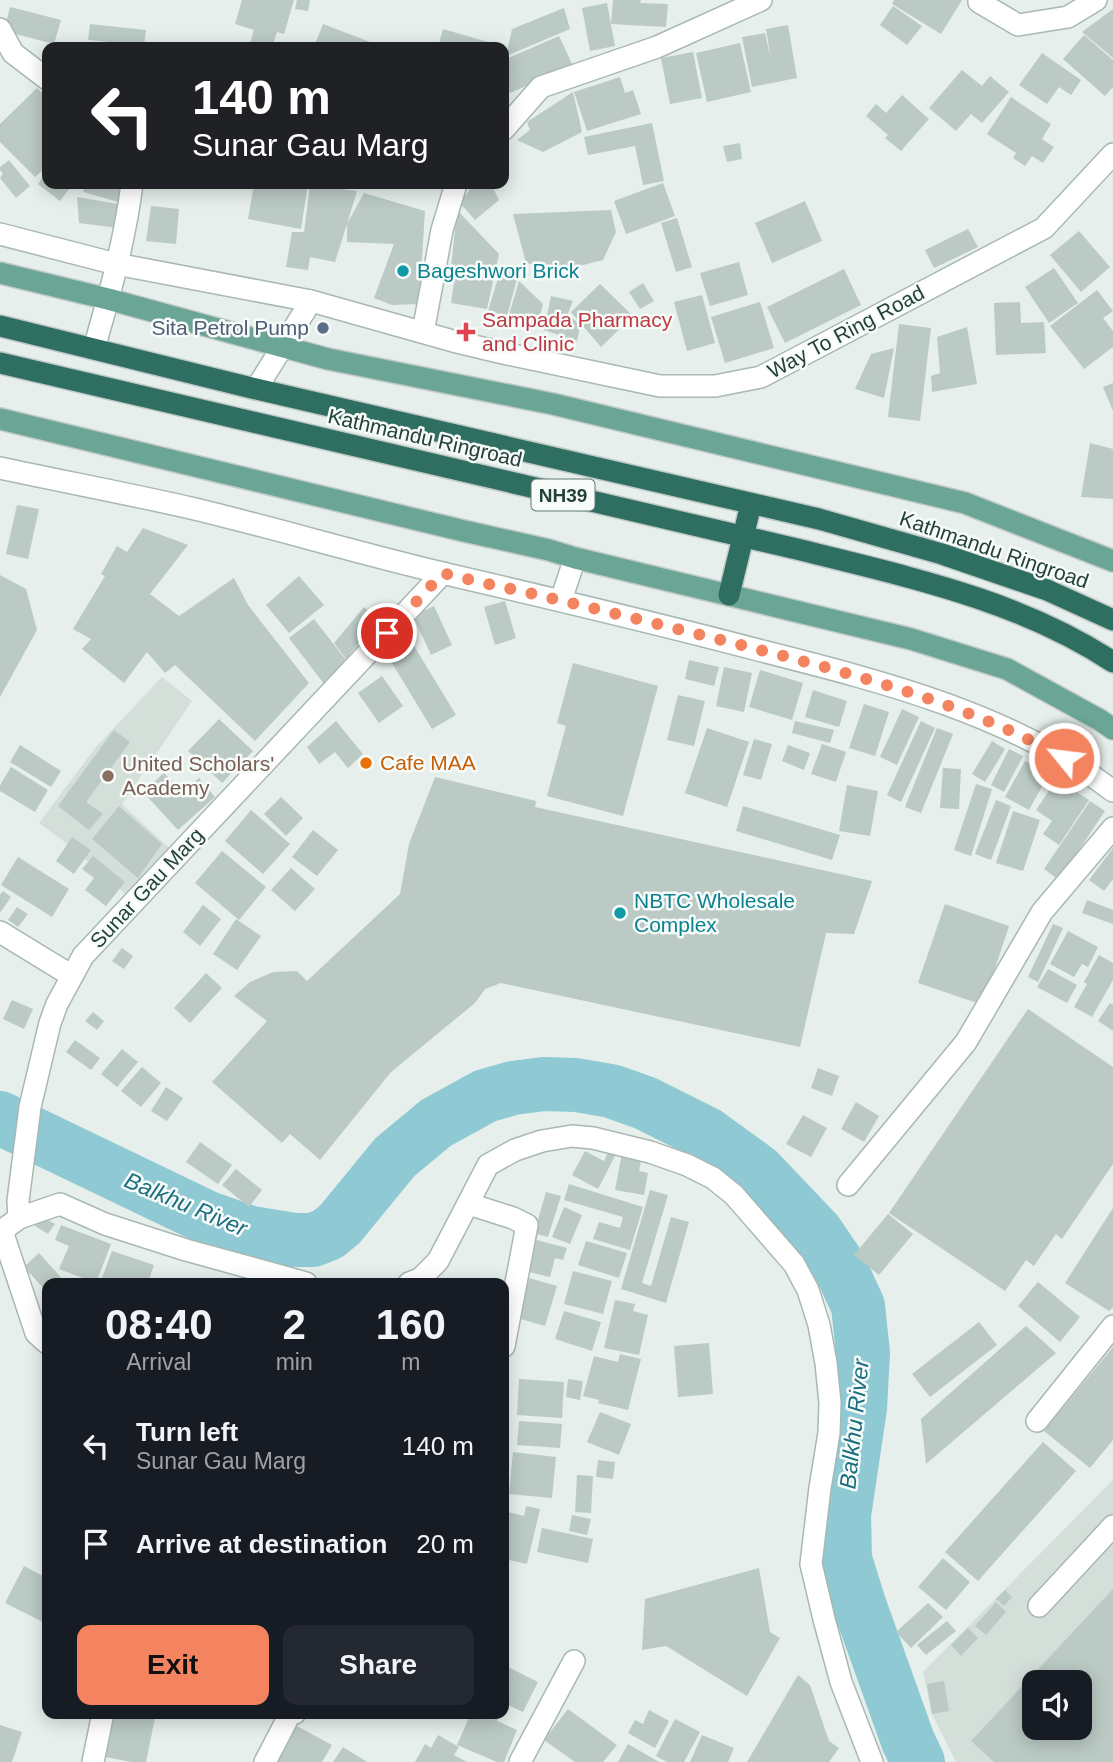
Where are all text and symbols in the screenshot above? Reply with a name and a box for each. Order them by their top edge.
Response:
icon: left [77,70,168,161]
text: 140 m [192,70,331,124]
text: Sunar Gau Marg [192,127,429,163]
place label: Bageshwori Brick [417,259,580,282]
marker: Bageshwori Brick [395,263,411,279]
street label: Way To Ring Road [764,281,928,383]
place label: Sampada Pharmacy and Clinic [482,308,673,355]
place label: Sita Petrol Pump [151,316,309,339]
marker: Sita Petrol Pump [315,320,331,336]
marker: Sampada Pharmacy and Clinic [456,322,476,342]
street label: Kathmandu Ringroad [326,404,524,471]
road number: NH39 [532,480,594,510]
street label: Kathmandu Ringroad [897,506,1092,593]
pin [357,603,417,663]
icon: arrive [368,614,406,652]
position arrow [1027,721,1101,795]
place label: Cafe MAA [380,751,476,774]
place label: United Scholars' Academy [122,752,274,799]
marker: Cafe MAA [358,755,374,771]
marker: United Scholars' Academy [100,768,116,784]
street label: Sunar Gau Marg [85,823,208,952]
place label: NBTC Wholesale Complex [634,889,795,936]
marker: NBTC Wholesale Complex [612,905,628,921]
water label: Balkhu River [121,1167,252,1242]
text: 08:40 [105,1301,213,1348]
text: 2 [282,1301,306,1348]
text: 160 [376,1301,446,1348]
text: Arrival [126,1349,191,1375]
text: min [276,1349,313,1375]
text: m [401,1349,420,1375]
water label: Balkhu River [834,1356,874,1490]
text: Turn left [136,1417,238,1447]
icon: left [77,1427,115,1465]
text: 140 m [402,1431,474,1461]
text: Sunar Gau Marg [136,1448,306,1474]
icon: arrive [77,1525,115,1563]
text: Arrive at destination [136,1529,387,1559]
text: 20 m [416,1529,474,1559]
button: Exit [77,1625,269,1705]
button: Share [283,1625,474,1705]
map controls [1022,1670,1092,1740]
button: sound [1022,1670,1092,1740]

